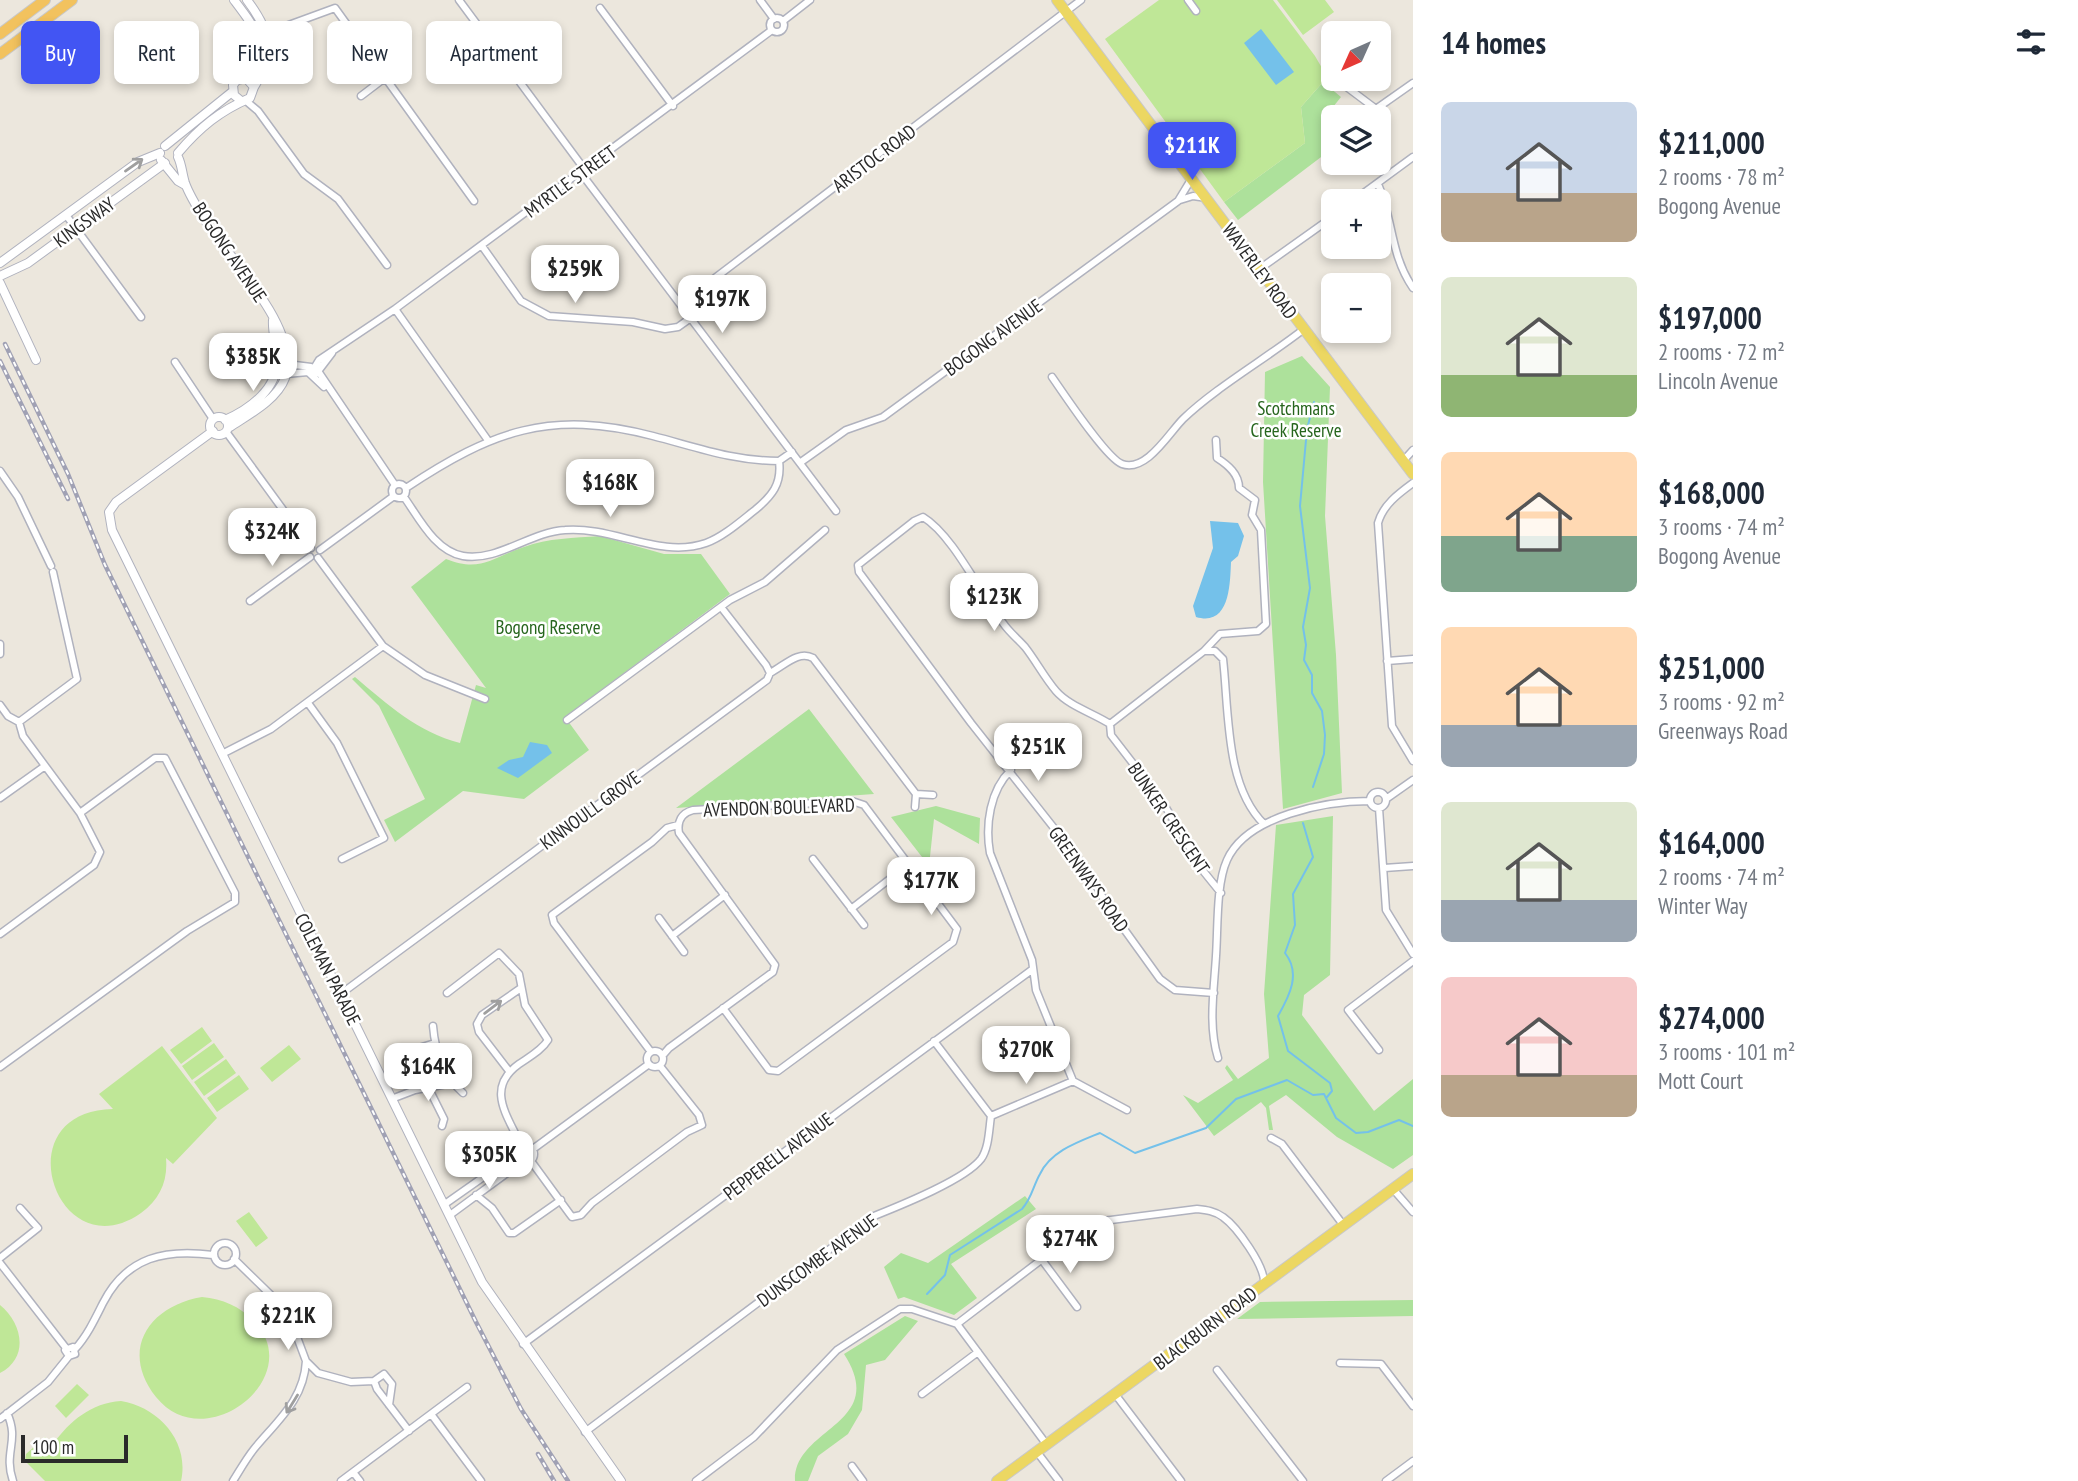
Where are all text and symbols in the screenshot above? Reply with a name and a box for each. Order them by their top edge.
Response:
chip: Buy [21,21,100,84]
chip: Rent [114,21,199,84]
chip: Filters [213,21,313,84]
chip: New [327,21,412,84]
chip: Apartment [426,21,562,84]
north arrow [1321,21,1391,91]
map controls [1321,21,1391,343]
text: 14 homes [1441,23,1546,62]
icon: filters [2012,23,2050,61]
button: layers [1321,105,1391,175]
street label: ARISTOC ROAD [827,119,921,197]
pin: $211K [1143,122,1241,182]
text: $211,000 [1658,123,1765,162]
text: $211K [1164,130,1220,159]
icon: home [1497,130,1581,214]
street label: MYRTLE STREET [519,139,621,222]
one-way arrow [124,158,143,172]
text: 2 rooms · 78 m² [1658,162,1785,191]
button: + [1321,189,1391,259]
street label: KINGSWAY [48,191,120,252]
text: Bogong Avenue [1658,191,1781,220]
street label: BOGONG AVENUE [188,197,272,307]
street label: WAVERLEY ROAD [1217,218,1303,324]
pin: $259K [526,246,624,305]
text: $259K [547,253,603,282]
button: − [1321,273,1391,343]
pin: $197K [673,276,771,335]
text: $197K [694,283,750,312]
street label: BOGONG AVENUE [939,293,1047,381]
text: $197,000 [1658,298,1762,337]
icon: home [1497,305,1581,389]
pin: $385K [204,334,302,393]
text: 2 rooms · 72 m² [1658,337,1785,366]
text: $385K [225,341,281,370]
text: Lincoln Avenue [1658,366,1778,395]
park label: Scotchmans Creek Reserve [1250,396,1342,442]
pin: $168K [561,460,659,519]
text: $168K [582,467,638,496]
text: $168,000 [1658,473,1765,512]
icon: home [1497,480,1581,564]
pin: $324K [223,508,321,568]
text: 3 rooms · 74 m² [1658,512,1785,541]
text: $324K [244,516,300,545]
text: Bogong Avenue [1658,541,1781,570]
pin: $123K [945,574,1043,633]
text: $123K [966,581,1022,610]
park label: Bogong Reserve [495,615,601,639]
text: $251,000 [1658,648,1765,687]
icon: home [1497,655,1581,739]
text: 3 rooms · 92 m² [1658,687,1785,716]
text: Greenways Road [1658,716,1788,745]
pin: $251K [989,724,1087,783]
text: $251K [1010,731,1066,760]
street label: BUNKER CRESCENT [1123,758,1215,879]
street label: KINNOULL GROVE [535,765,645,855]
street label: AVENDON BOULEVARD [703,792,855,822]
street label: GREENWAYS ROAD [1044,822,1134,937]
text: $164,000 [1658,823,1765,862]
icon: home [1497,830,1581,914]
pin: $177K [882,858,980,917]
text: 2 rooms · 74 m² [1658,862,1785,891]
text: $177K [903,865,959,894]
text: Winter Way [1658,891,1748,920]
street label: COLEMAN PARADE [290,909,366,1029]
text: $274,000 [1658,998,1765,1037]
one-way arrow [484,999,502,1014]
icon: home [1497,1005,1581,1089]
pin: $270K [977,1026,1075,1086]
text: $270K [998,1034,1054,1063]
text: 3 rooms · 101 m² [1658,1037,1795,1066]
pin: $164K [379,1044,477,1103]
text: $164K [400,1051,456,1080]
text: Mott Court [1658,1066,1743,1095]
street label: PEPPERELL AVENUE [718,1107,838,1205]
pin: $305K [440,1132,538,1191]
text: $305K [461,1139,517,1168]
street label: DUNSCOMBE AVENUE [752,1208,882,1312]
pin: $274K [1021,1216,1119,1275]
text: $274K [1042,1223,1098,1252]
street label: BLACKBURN ROAD [1148,1281,1262,1375]
pin: $221K [239,1292,337,1352]
text: $221K [260,1300,316,1329]
one-way arrow [285,1394,299,1414]
scale bar [21,1432,128,1464]
text: 100 m [32,1435,74,1459]

